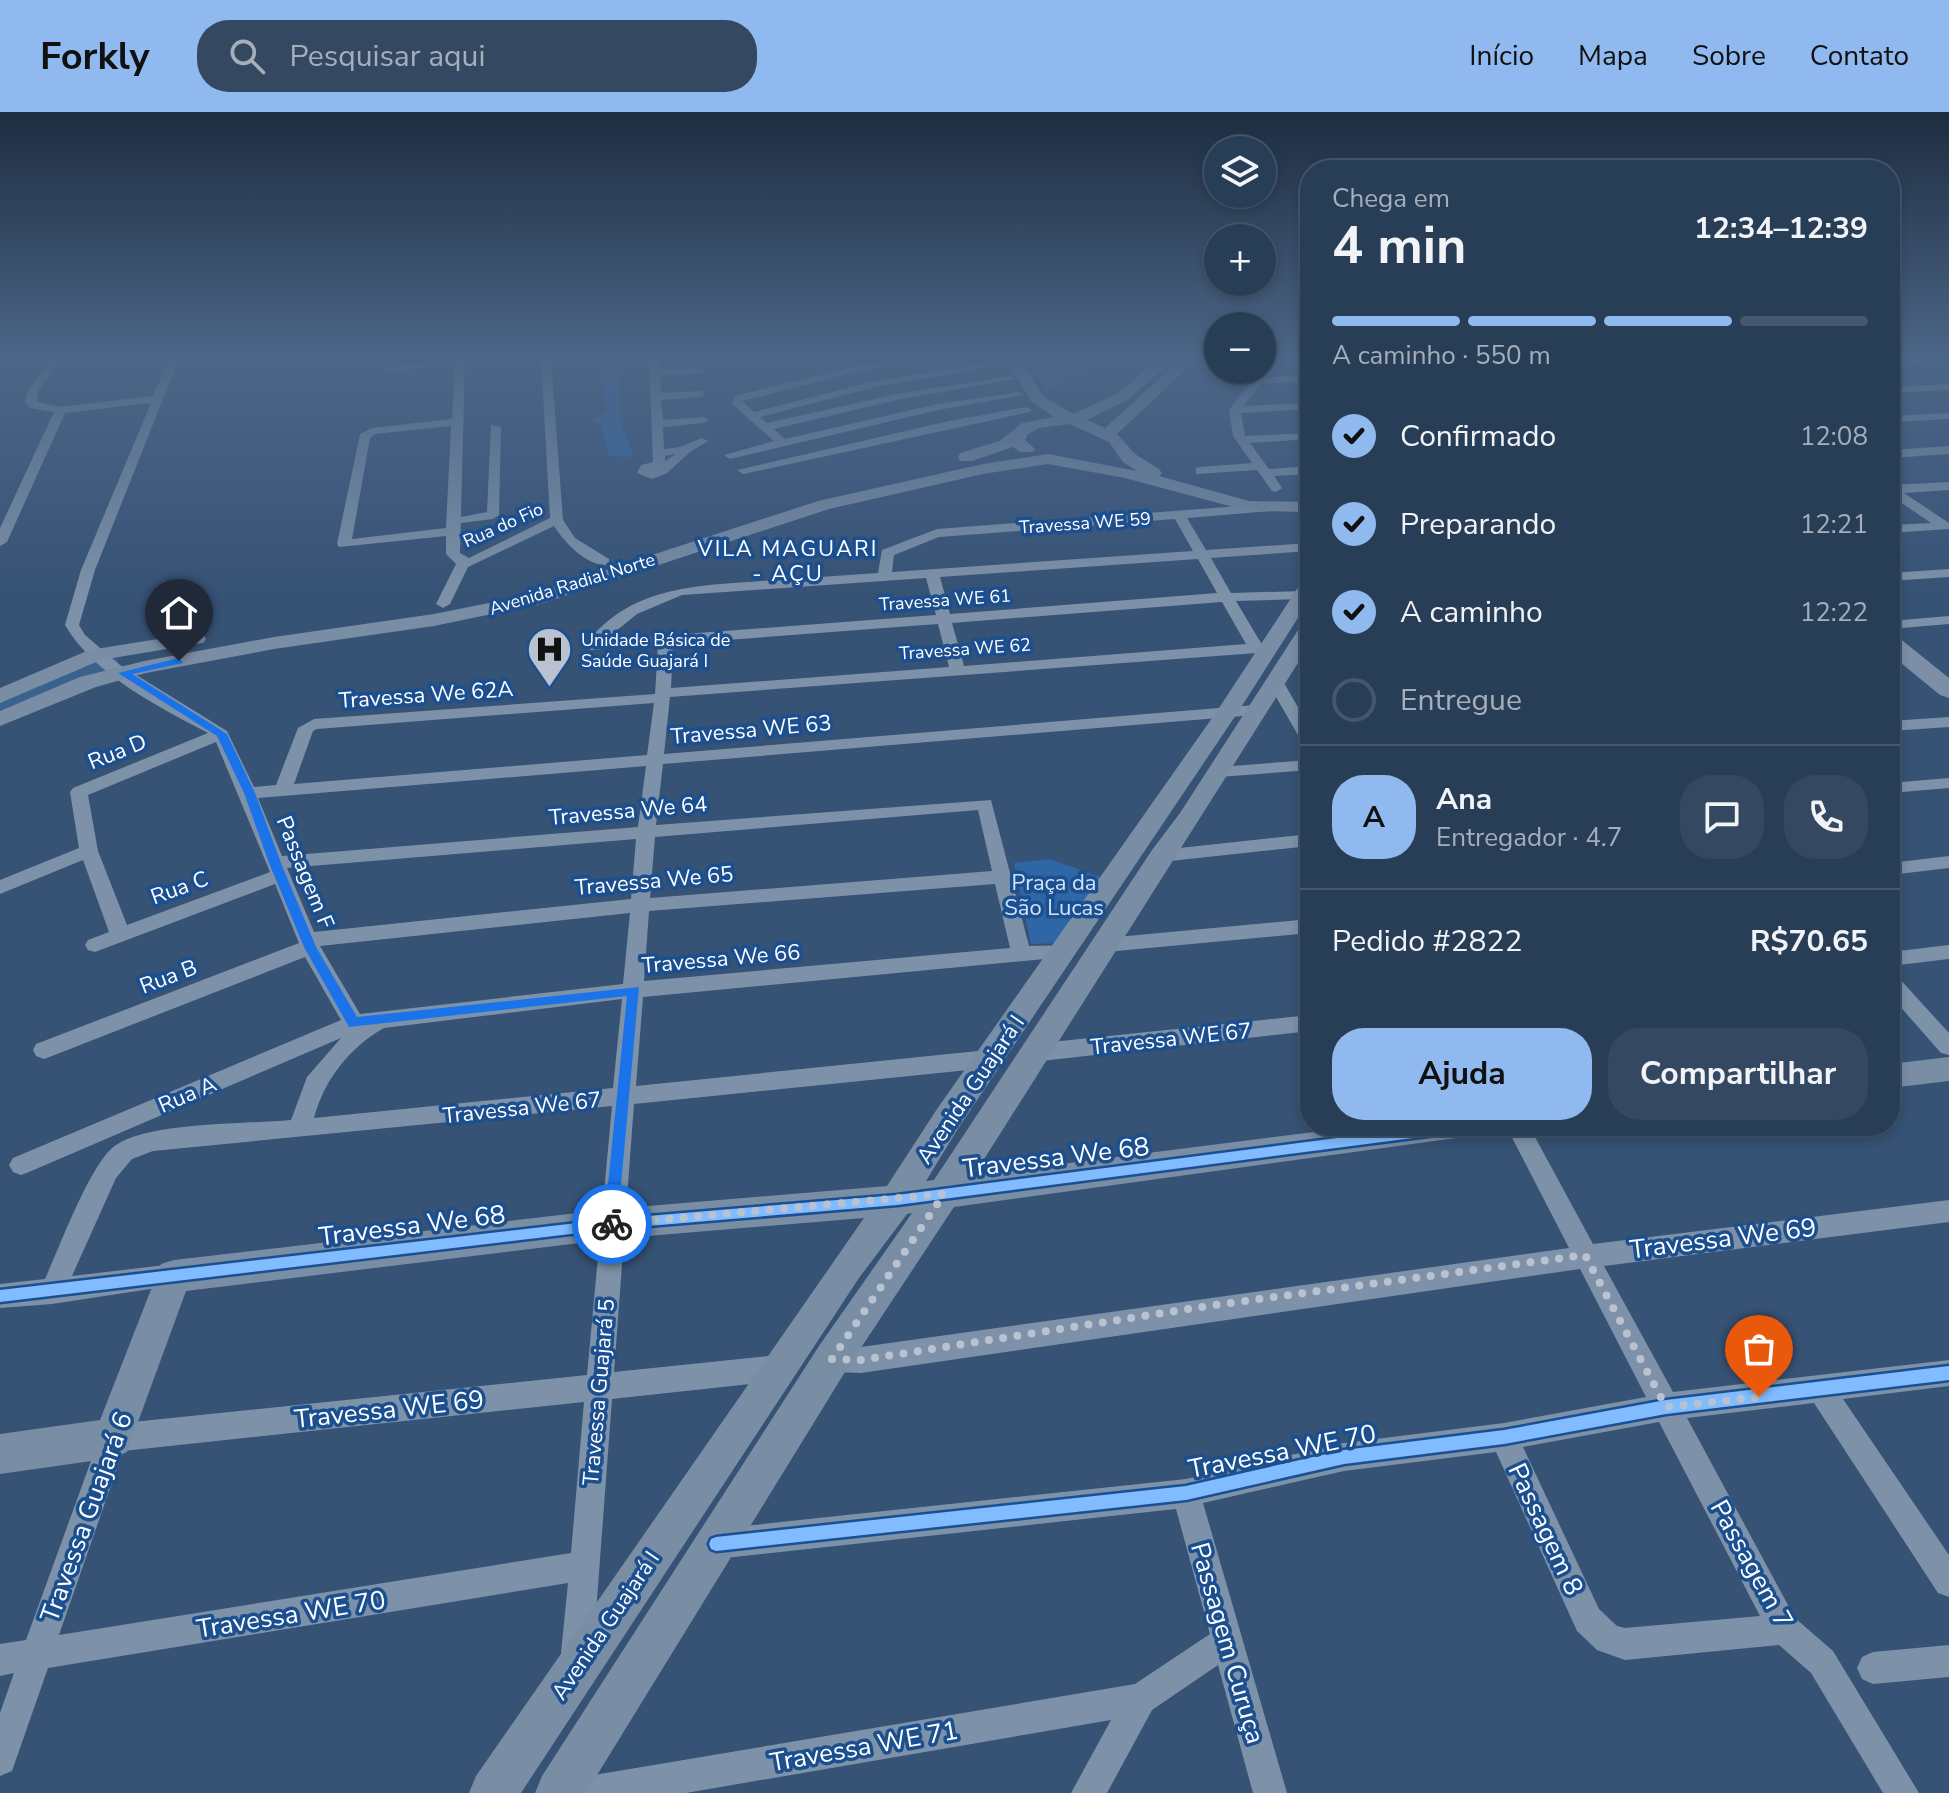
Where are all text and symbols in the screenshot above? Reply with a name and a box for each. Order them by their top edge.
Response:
search box [197,20,757,92]
text: Forkly [40,31,149,82]
icon: search [225,34,269,78]
text: Pesquisar aqui [289,36,485,77]
text: Início [1469,37,1534,75]
text: Mapa [1578,37,1648,75]
text: Sobre [1692,37,1766,75]
text: Contato [1810,37,1909,75]
map controls [1204,136,1276,384]
button: layers [1204,136,1276,208]
text: Chega em [1332,181,1450,216]
text: 12:34–12:39 [1694,208,1868,249]
text: 4 min [1332,210,1467,281]
button: + [1204,224,1276,296]
button: − [1204,312,1276,384]
text: A caminho · 550 m [1332,338,1551,373]
icon: check [1332,414,1376,458]
text: Confirmado [1400,416,1556,457]
text: 12:08 [1800,419,1868,454]
street label: Rua do Fio [459,497,547,553]
icon: check [1332,502,1376,546]
text: Preparando [1400,504,1556,545]
street label: Travessa WE 59 [1018,506,1152,540]
text: 12:21 [1800,507,1868,542]
district label: VILA MAGUARI - AÇU [697,534,878,589]
street label: Avenida Radial Norte [486,547,658,621]
pin [145,579,213,661]
street label: Travessa WE 61 [878,583,1012,617]
icon: check [1332,590,1376,634]
icon: home [157,591,201,635]
text: A caminho [1400,592,1543,633]
text: 12:22 [1800,595,1868,630]
hospital icon: Unidade Básica de Saúde Guajará I [526,626,574,689]
place label: Unidade Básica de Saúde Guajará I [581,628,730,673]
street label: Travessa WE 62 [898,632,1032,666]
street label: Travessa We 62A [338,674,514,716]
text: Entregue [1400,680,1522,721]
street label: Travessa WE 63 [669,708,833,752]
street label: Rua D [84,727,151,777]
button: chat [1680,775,1764,859]
button: phone [1784,775,1868,859]
text: Ana [1436,779,1492,820]
street label: Travessa We 64 [548,789,709,833]
text: A [1363,797,1385,838]
street label: Passagem F [269,812,341,933]
text: Entregador · 4.7 [1436,820,1622,855]
street label: Travessa We 65 [574,859,735,903]
street label: Rua C [146,864,212,912]
park label: Praça da São Lucas [1004,868,1104,923]
text: Pedido #2822 [1332,921,1523,962]
text: R$70.65 [1750,921,1868,962]
street label: Travessa We 66 [641,937,802,981]
street label: Rua B [135,952,201,1002]
street label: Avenida Guajará I [910,1009,1032,1170]
street label: Travessa WE 67 [1089,1016,1253,1062]
button: Ajuda [1332,1028,1592,1120]
button: Compartilhar [1608,1028,1868,1120]
street label: Rua A [154,1069,221,1121]
street label: Travessa We 67 [442,1085,603,1131]
street label: Travessa We 68 [961,1129,1151,1186]
courier [572,1184,652,1264]
street label: Travessa We 68 [317,1197,507,1254]
icon: bike [590,1202,634,1246]
street label: Travessa We 69 [1628,1210,1818,1267]
street label: Travessa Guajará 5 [576,1297,622,1487]
pin [1725,1315,1793,1397]
icon: bag [1737,1327,1781,1371]
street label: Travessa WE 69 [292,1382,486,1437]
street label: Travessa Guajará 6 [32,1407,141,1627]
street label: Travessa WE 70 [1185,1416,1379,1487]
street label: Passagem 8 [1500,1457,1591,1601]
street label: Passagem 7 [1702,1494,1801,1635]
street label: Passagem Curuça [1182,1538,1273,1748]
street label: Avenida Guajará I [545,1545,667,1706]
street label: Travessa WE 70 [194,1582,388,1647]
street label: Travessa WE 71 [767,1713,961,1780]

